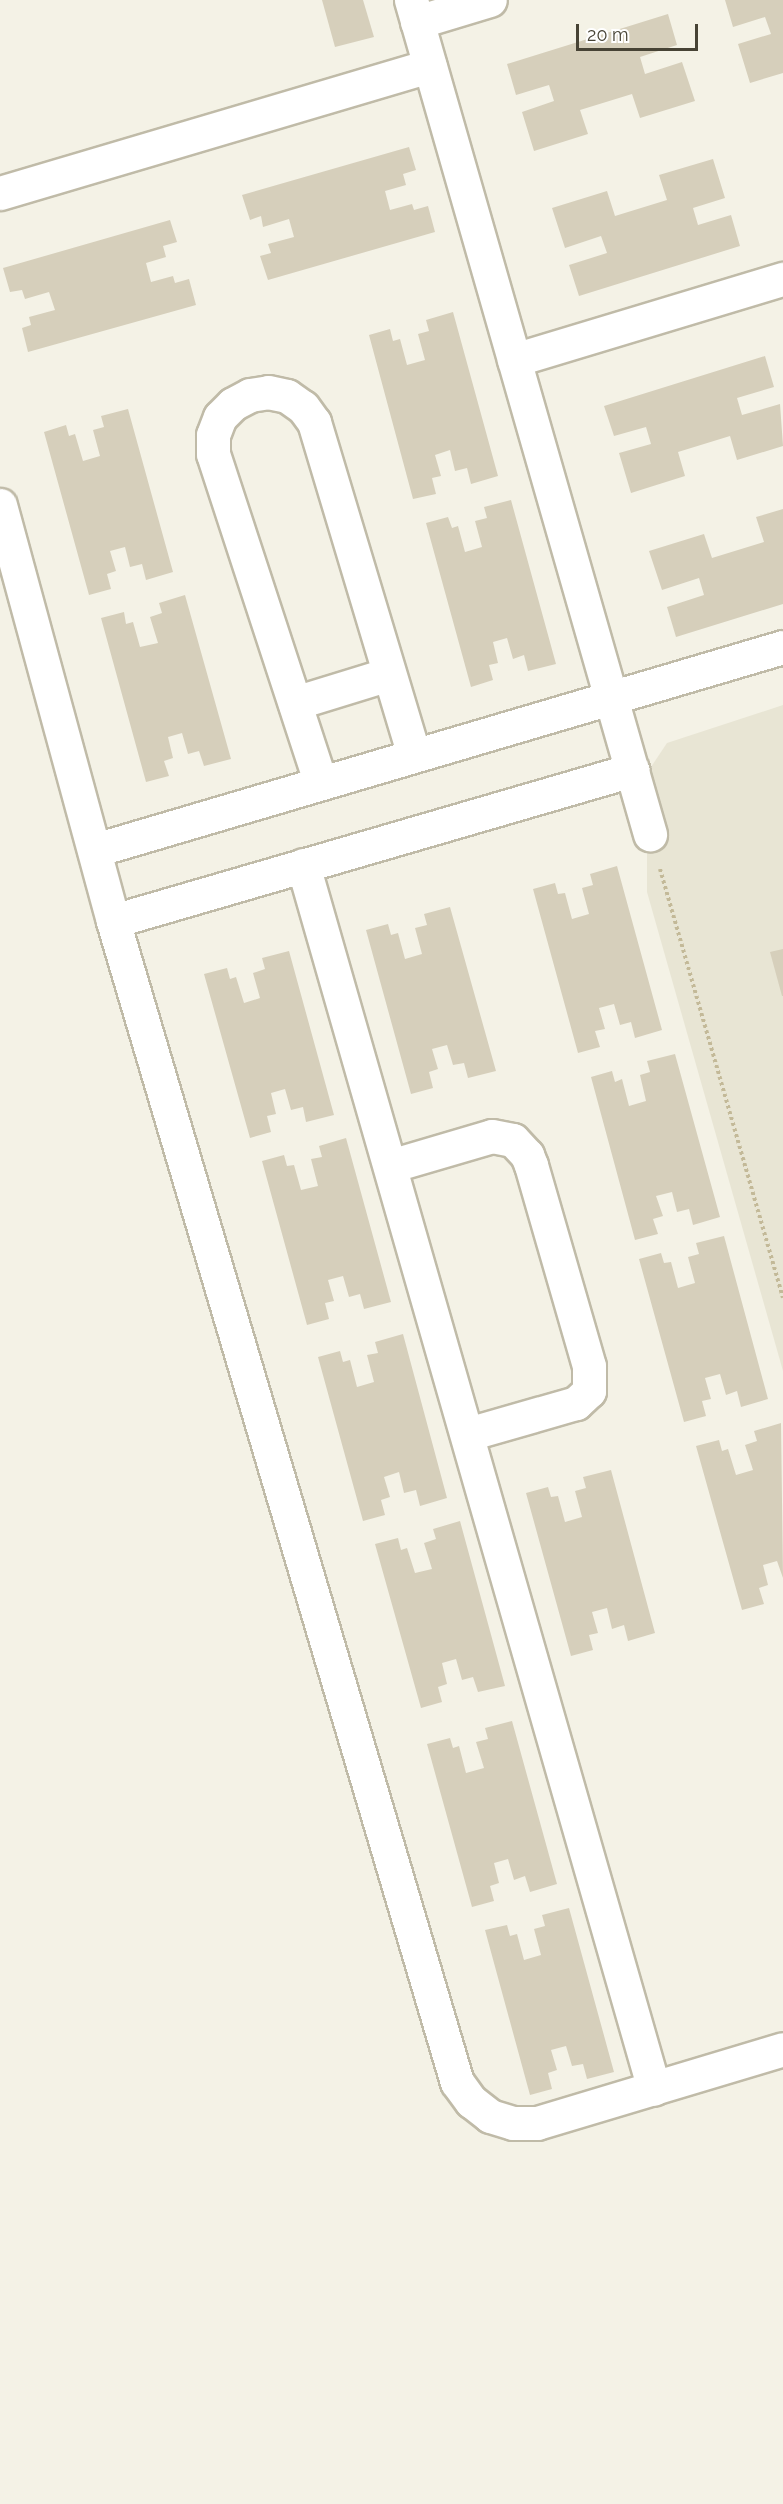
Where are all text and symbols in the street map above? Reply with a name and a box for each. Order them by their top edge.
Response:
scale bar [579,12,700,50]
text: 20 m [587,24,629,45]

